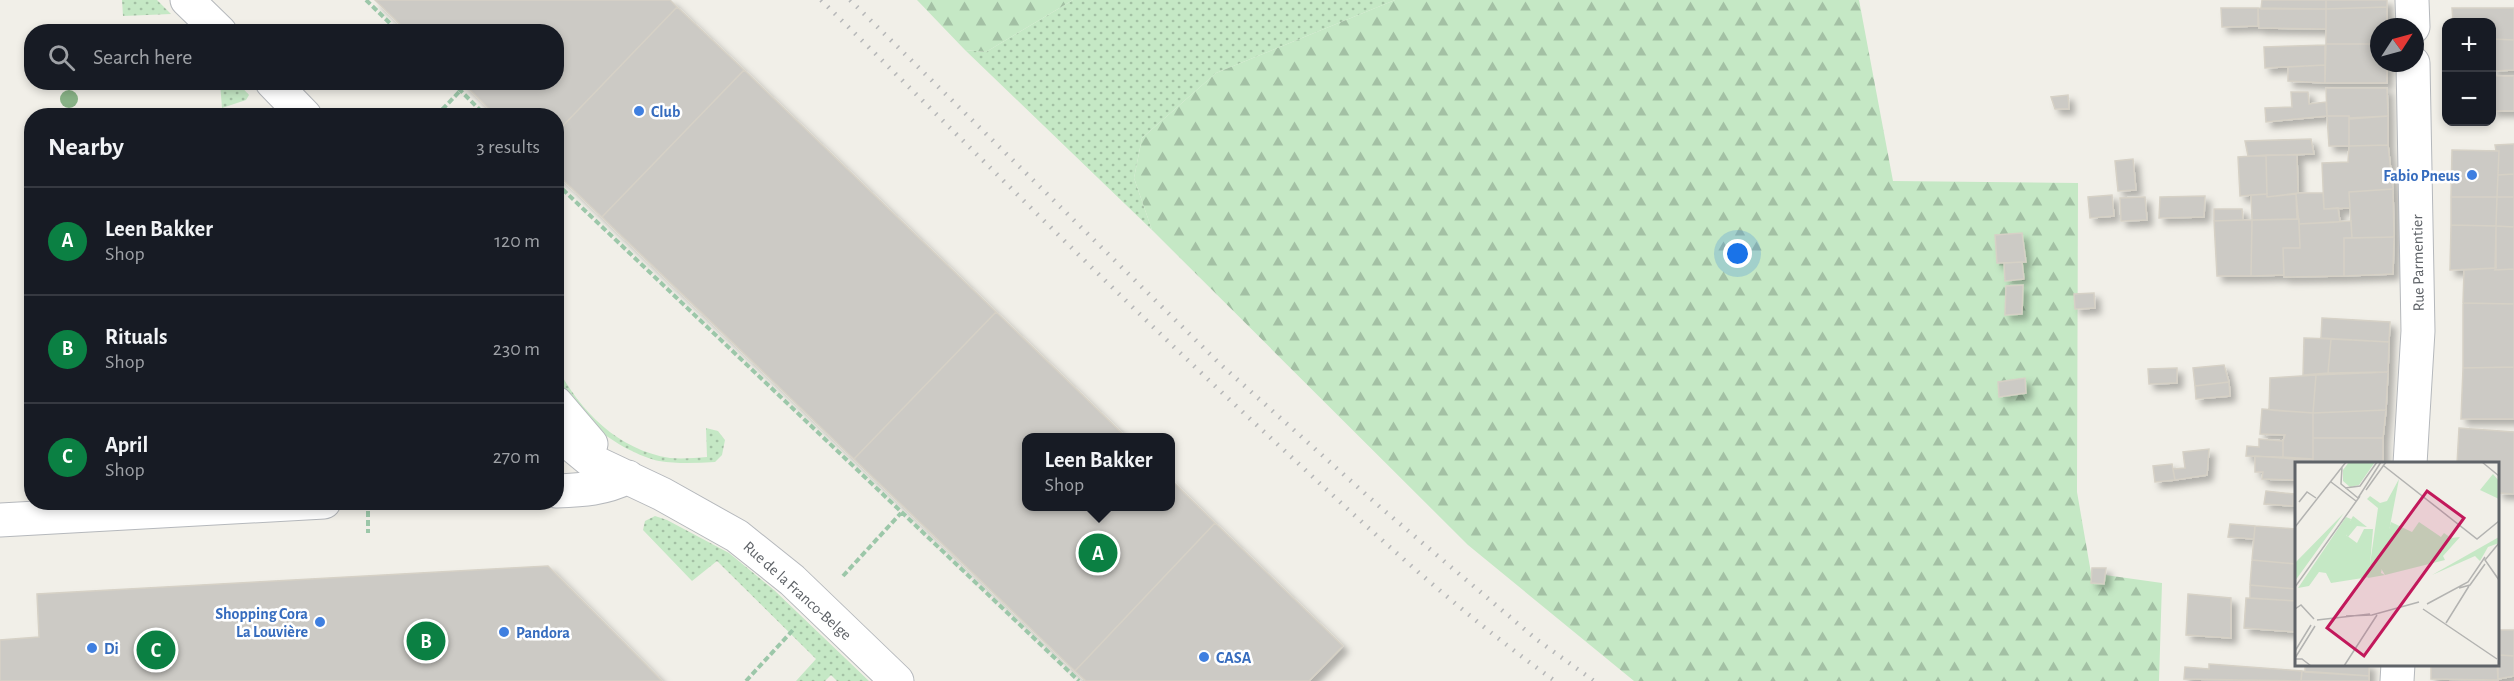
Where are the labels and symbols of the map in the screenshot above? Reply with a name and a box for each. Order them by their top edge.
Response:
north arrow [2370,18,2424,72]
marker: Club [632,104,646,118]
place label: Club [651,104,680,120]
place label: Fabio Pneus [2383,168,2460,184]
marker: Fabio Pneus [2465,168,2479,182]
street label: Rue Parmentier [2409,214,2427,312]
your location [1723,239,1752,268]
inset map [2295,462,2499,666]
pin: A [1078,530,1118,576]
street label: Rue de la Franco-Belge [740,538,854,643]
place label: Shopping Cora La Louvière [215,606,308,640]
marker: Shopping Cora La Louvière [313,615,327,629]
pin: B [406,618,446,664]
marker: Pandora [497,625,511,639]
place label: Pandora [516,625,570,641]
pin: C [136,628,176,672]
marker: Di [85,641,99,655]
place label: Di [104,641,119,657]
marker: CASA [1197,650,1211,664]
place label: CASA [1216,650,1252,666]

